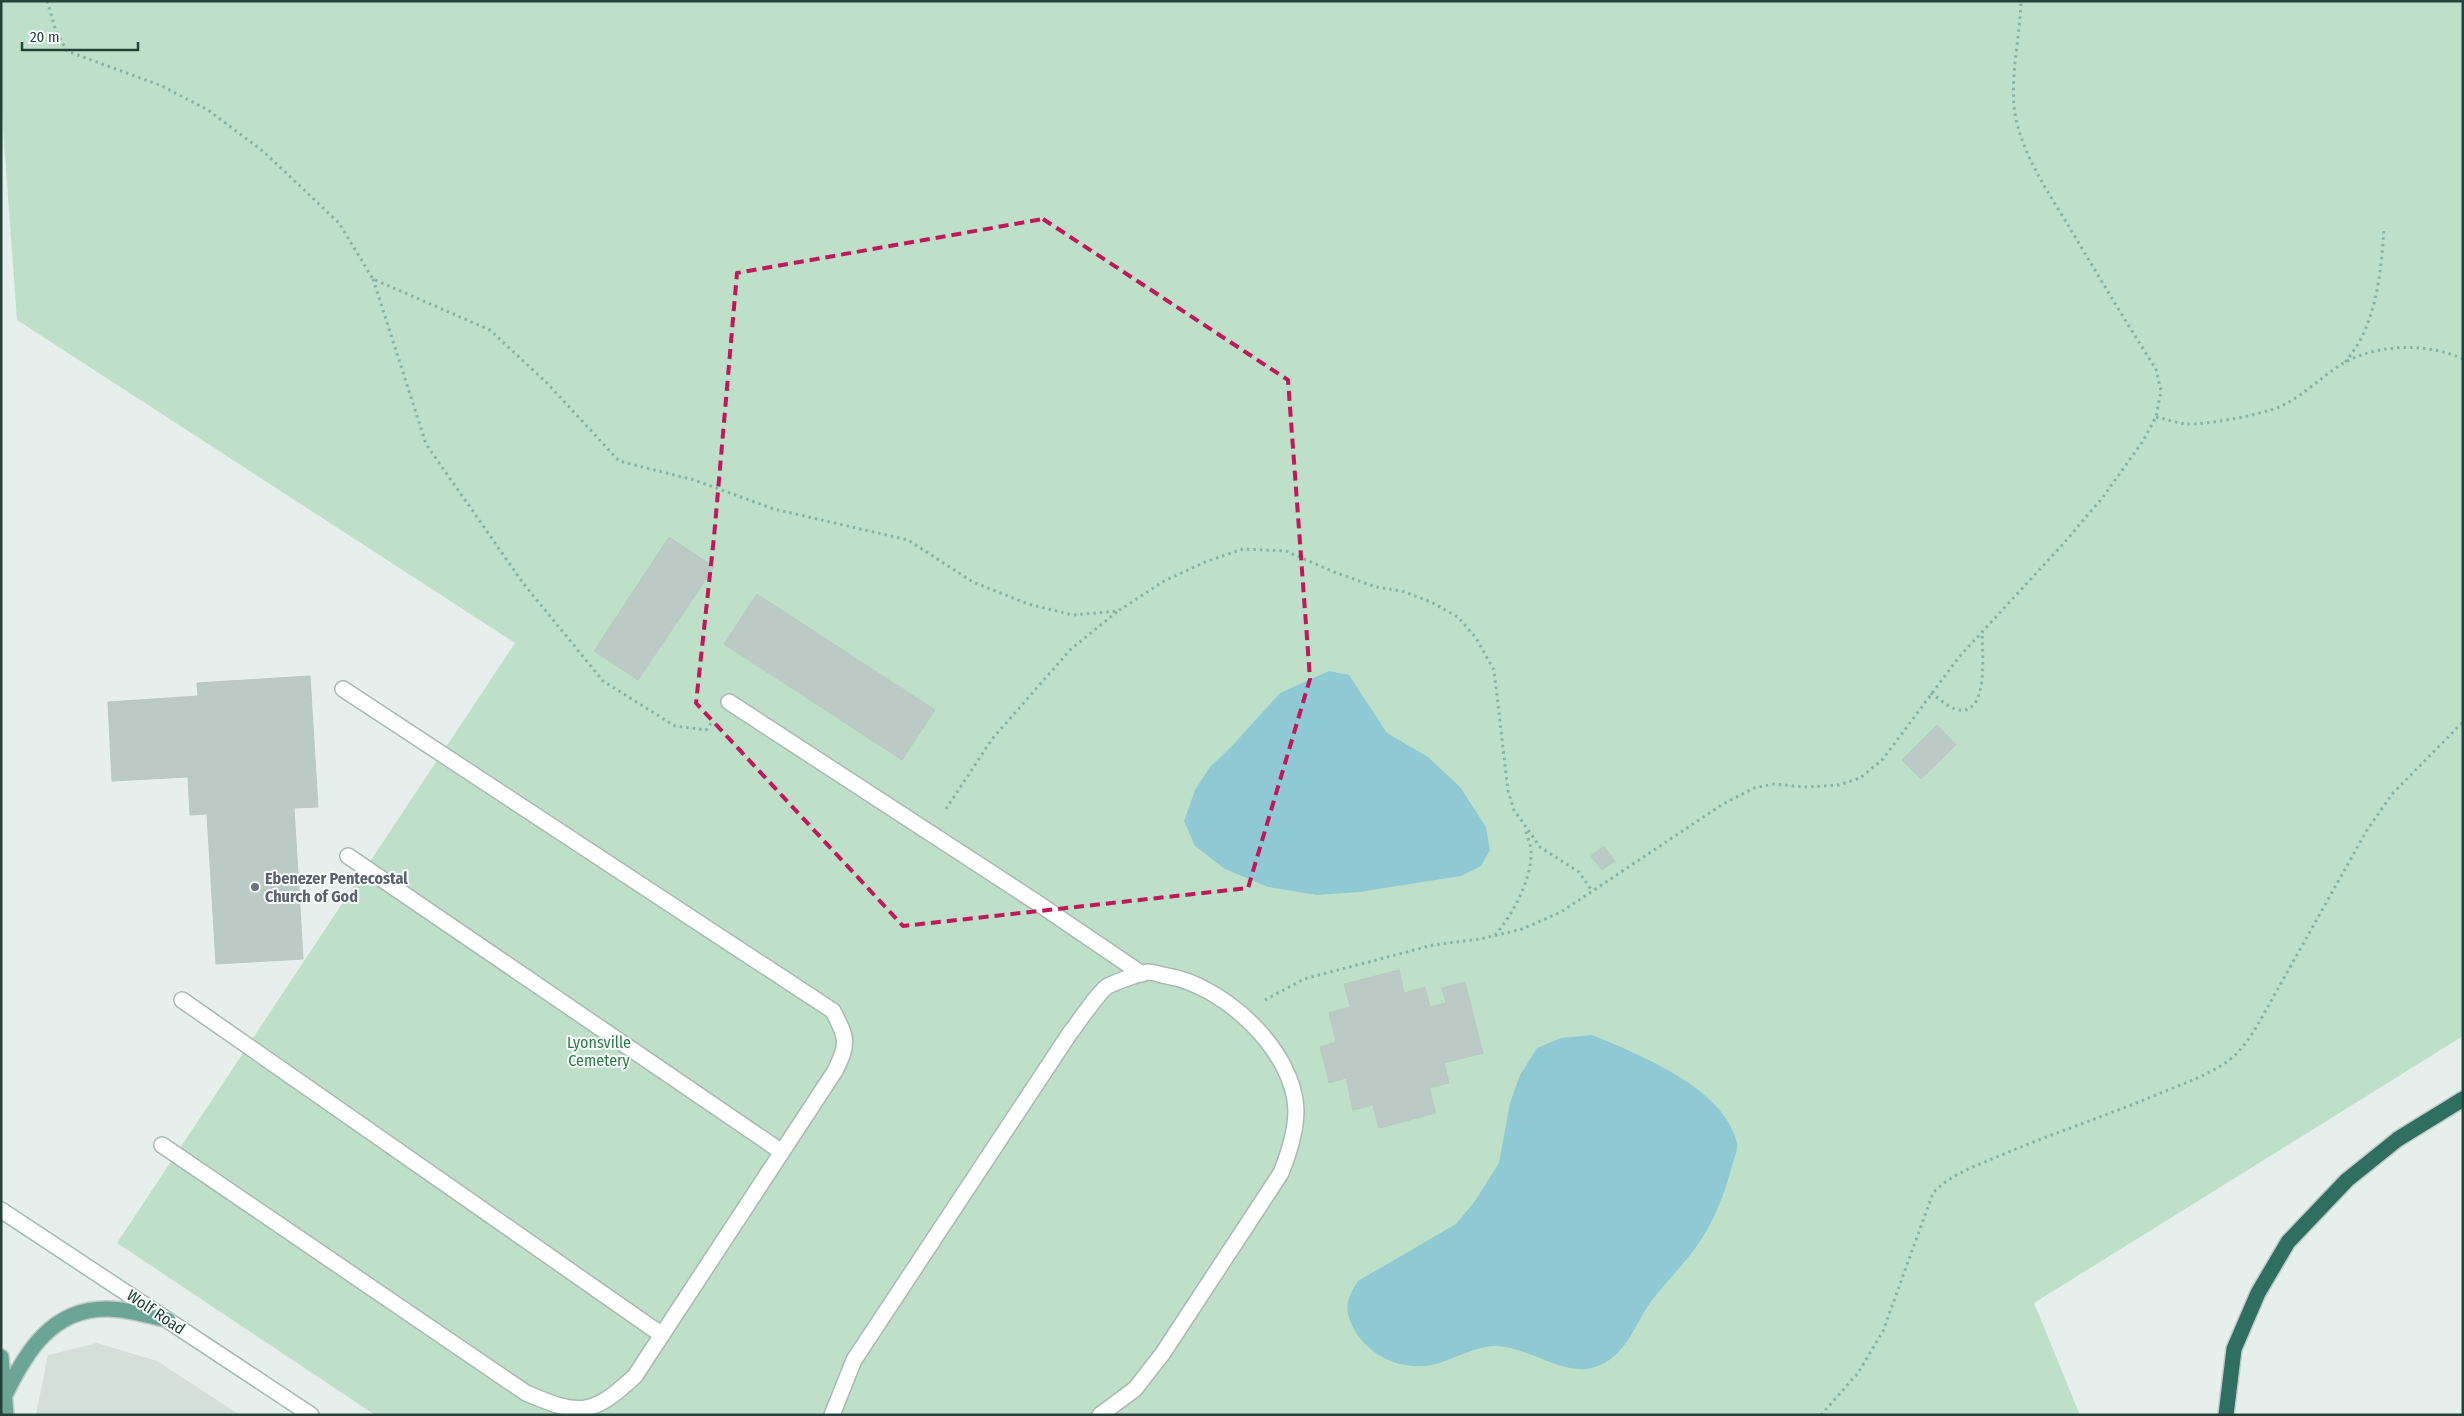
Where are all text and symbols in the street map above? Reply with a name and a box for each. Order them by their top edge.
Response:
scale bar [22,20,139,52]
text: 20 m [30,28,60,46]
place label: Ebenezer Pentecostal Church of God [265,869,408,906]
marker: Ebenezer Pentecostal Church of God [249,881,261,893]
park label: Lyonsville Cemetery [567,1033,631,1070]
street label: Wolf Road [123,1286,189,1338]

